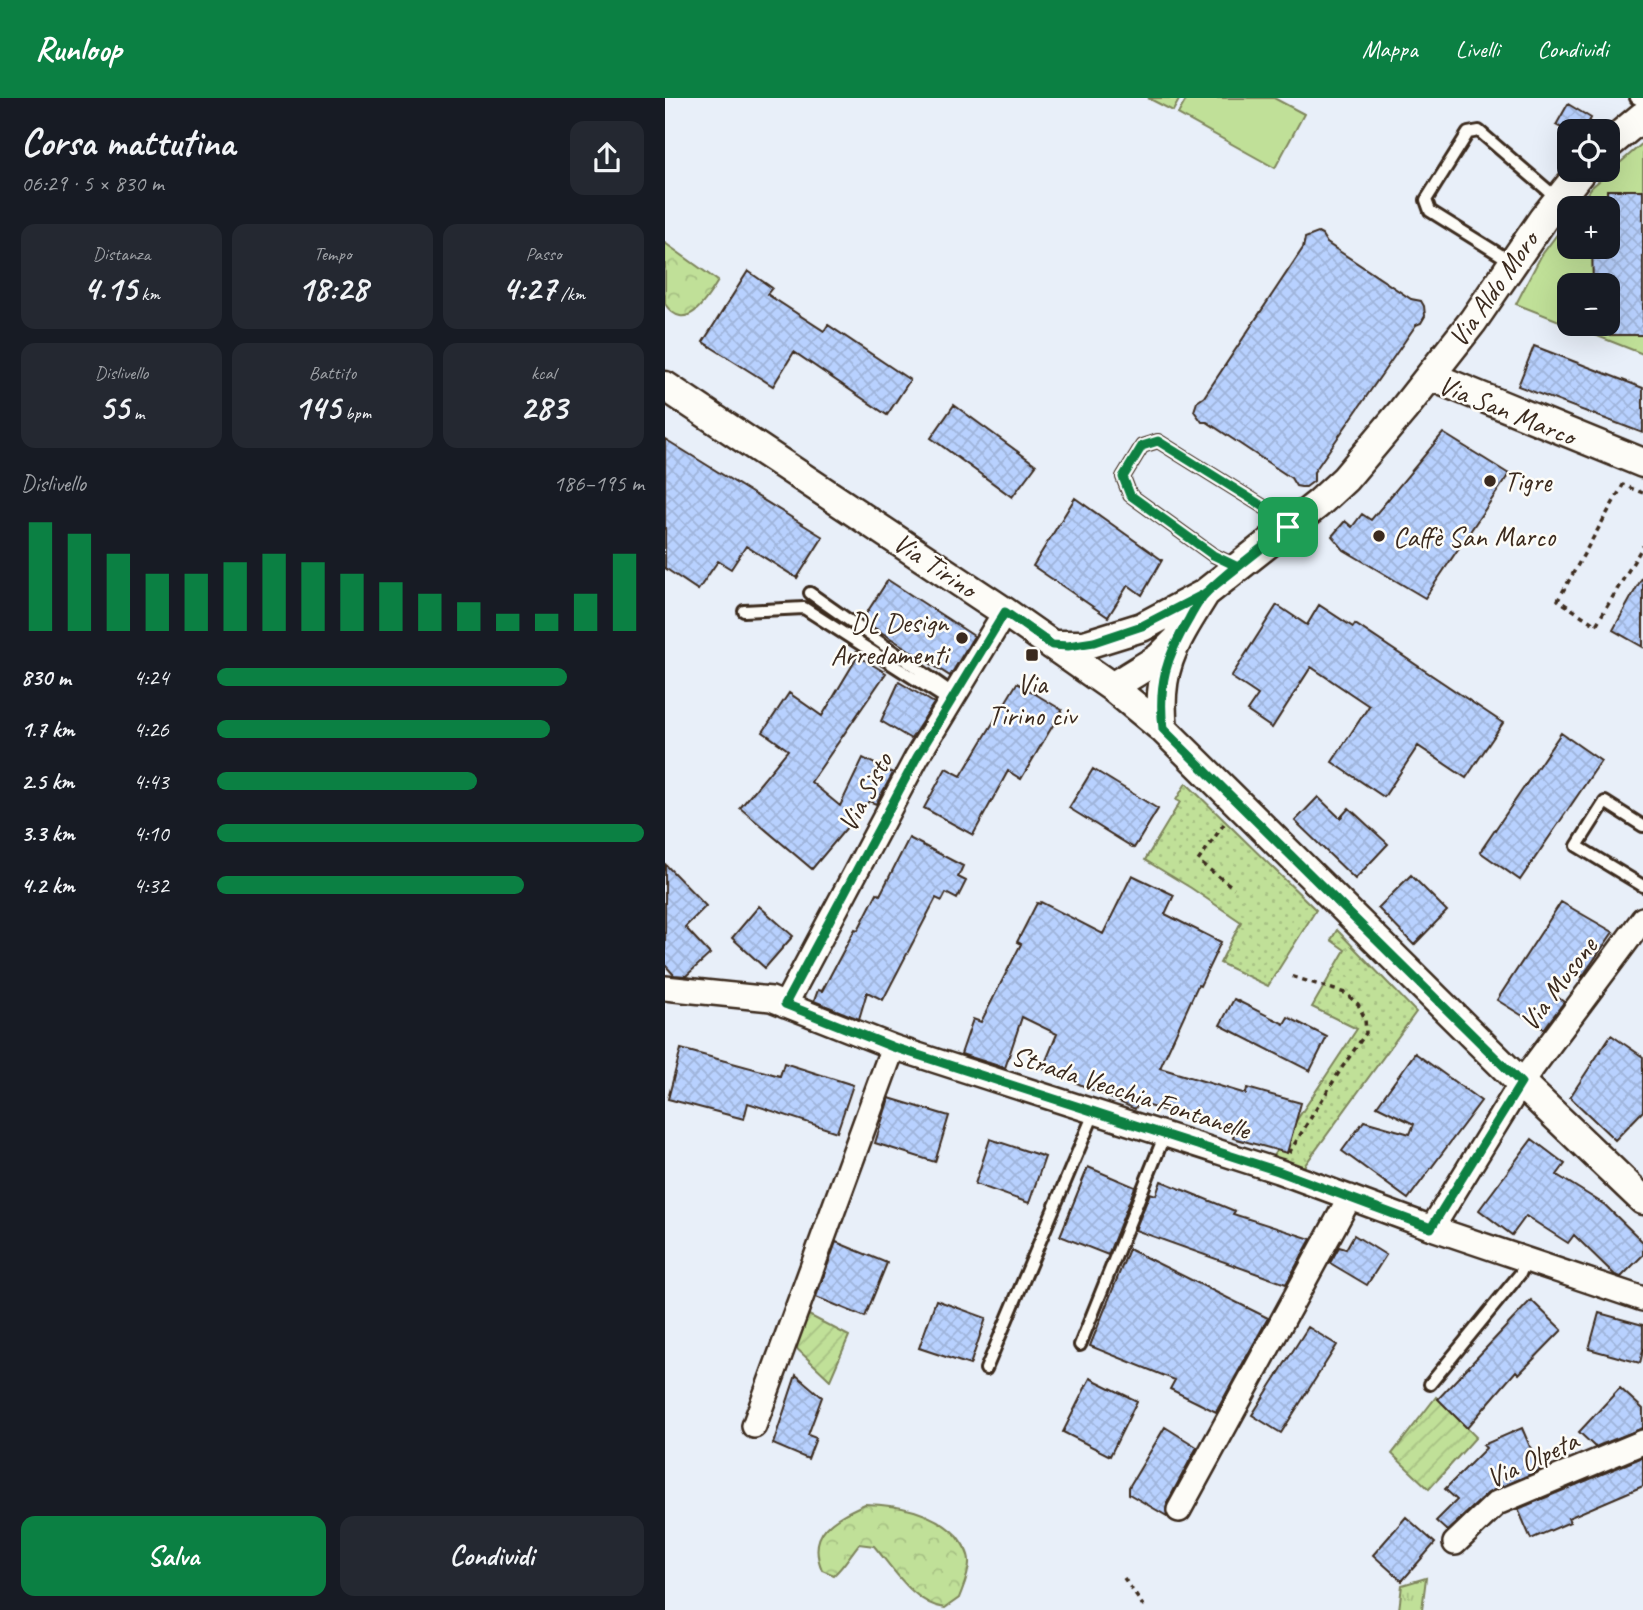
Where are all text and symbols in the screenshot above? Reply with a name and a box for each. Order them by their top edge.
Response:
text: Runloop [35,28,122,70]
text: Mappa [1362,34,1418,64]
text: Livelli [1456,34,1499,64]
text: Condividi [1537,34,1608,64]
text: Corsa mattutina [21,119,235,166]
map controls [1557,119,1620,336]
button: locate [1557,119,1620,182]
button: share [570,121,644,195]
text: 06:29 · 5 × 830 m [21,169,164,198]
button: + [1557,196,1620,259]
street label: Via Aldo Moro [1440,222,1547,354]
text: Distanza [93,242,150,266]
text: Tempo [314,242,351,266]
text: Passo [525,242,562,266]
text: 4.15 [83,266,137,311]
text: 18:28 [298,266,367,311]
text: 4:27 [502,266,556,311]
button: − [1557,273,1620,336]
text: km [137,282,160,306]
text: /km [556,282,585,306]
text: Dislivello [95,361,148,385]
text: Battito [309,361,356,385]
text: kcal [531,361,556,385]
street label: Via San Marco [1434,367,1583,454]
text: 55 [99,385,129,430]
text: 145 [294,385,341,430]
text: 283 [520,385,567,430]
text: m [129,401,144,425]
text: bpm [341,401,371,425]
place label: Tigre [1504,464,1553,499]
text: Dislivello [21,469,86,498]
text: 186–195 m [553,469,644,498]
marker: Tigre [1482,473,1498,489]
pin [1258,497,1318,557]
icon: arrive [1269,508,1307,546]
place label: Caffè San Marco [1393,519,1557,554]
street label: Via Tirino [887,524,986,607]
marker: Caffè San Marco [1371,528,1387,544]
place label: DL Design Arredamenti [831,605,952,672]
marker: DL Design Arredamenti [954,630,970,646]
marker: Via Tirino civ [1024,647,1040,663]
text: 830 m [21,663,71,692]
text: 4:24 [133,663,169,692]
place label: Via Tirino civ [988,666,1079,733]
text: 1.7 km [21,715,74,744]
text: 4:26 [133,715,169,744]
street label: Via Sisto [830,745,901,838]
text: 2.5 km [21,767,74,796]
text: 4:43 [133,767,169,796]
text: 3.3 km [21,819,75,848]
text: 4:10 [133,819,169,848]
text: 4.2 km [21,871,75,900]
text: 4:32 [133,871,169,900]
street label: Via Musone [1511,929,1606,1038]
street label: Strada Vecchia Fontanelle [1007,1037,1256,1148]
street label: Via Olpeta [1480,1422,1585,1495]
button: Salva [21,1516,326,1596]
button: Condividi [340,1516,644,1596]

